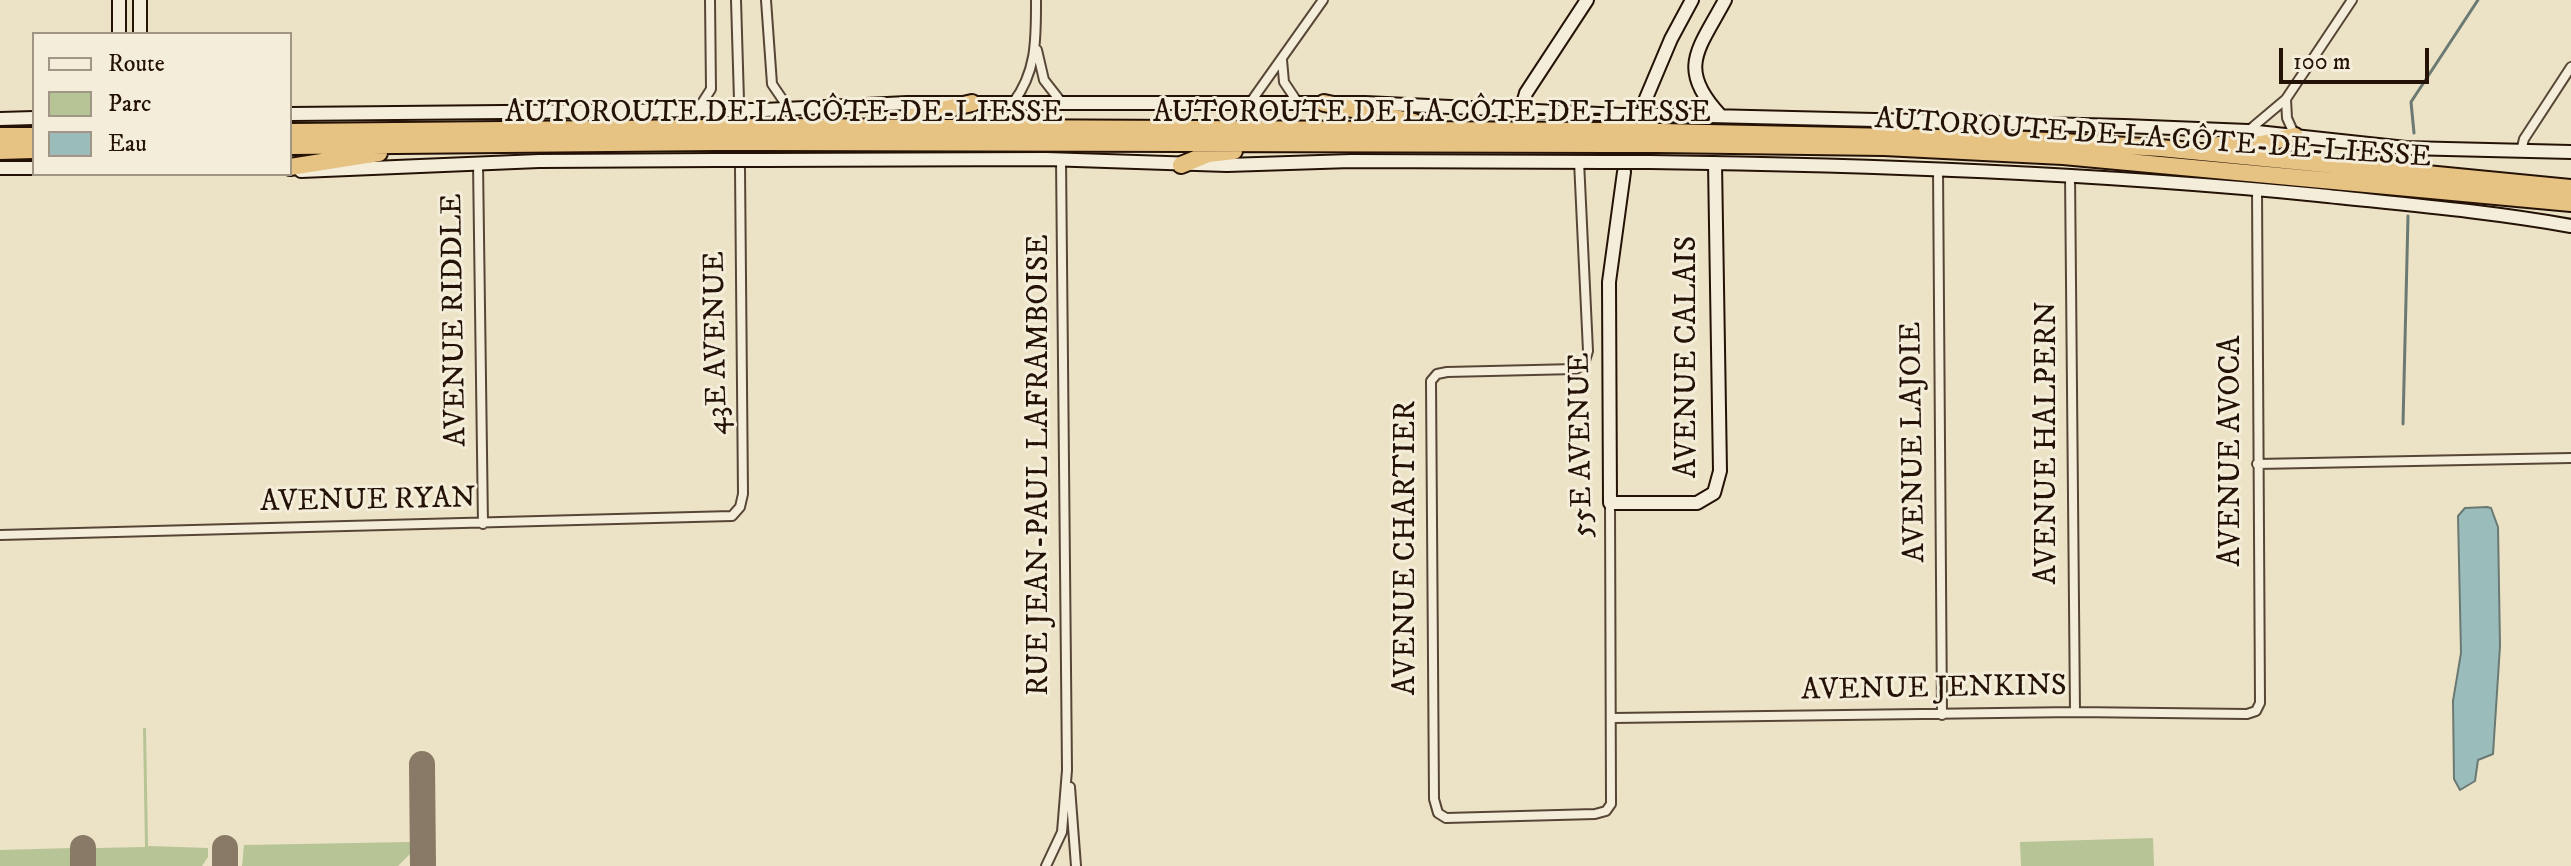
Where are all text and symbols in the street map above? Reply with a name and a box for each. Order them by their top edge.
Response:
legend [32,32,292,176]
scale bar [2283,32,2433,82]
text: 100 m [2293,47,2351,77]
text: Route [108,49,165,79]
text: Parc [108,89,151,119]
street label: AUTOROUTE DE LA CÔTE-DE-LIESSE [505,97,1063,133]
street label: AUTOROUTE DE LA CÔTE-DE-LIESSE [1153,97,1711,133]
street label: AUTOROUTE DE LA CÔTE-DE-LIESSE [1874,103,2432,177]
text: Eau [108,129,147,159]
street label: AVENUE RIDDLE [436,193,476,447]
street label: RUE JEAN-PAUL LAFRAMBOISE [1023,234,1059,696]
street label: AVENUE CALAIS [1671,236,1707,478]
street label: 43E AVENUE [698,251,738,435]
street label: AVENUE HALPERN [2031,301,2067,585]
street label: AVENUE LAJOIE [1895,321,1935,563]
street label: AVENUE AVOCA [2215,336,2251,566]
street label: 55E AVENUE [1563,352,1603,538]
street label: AVENUE CHARTIER [1390,401,1426,695]
street label: AVENUE RYAN [260,482,476,522]
street label: AVENUE JENKINS [1801,670,2067,710]

